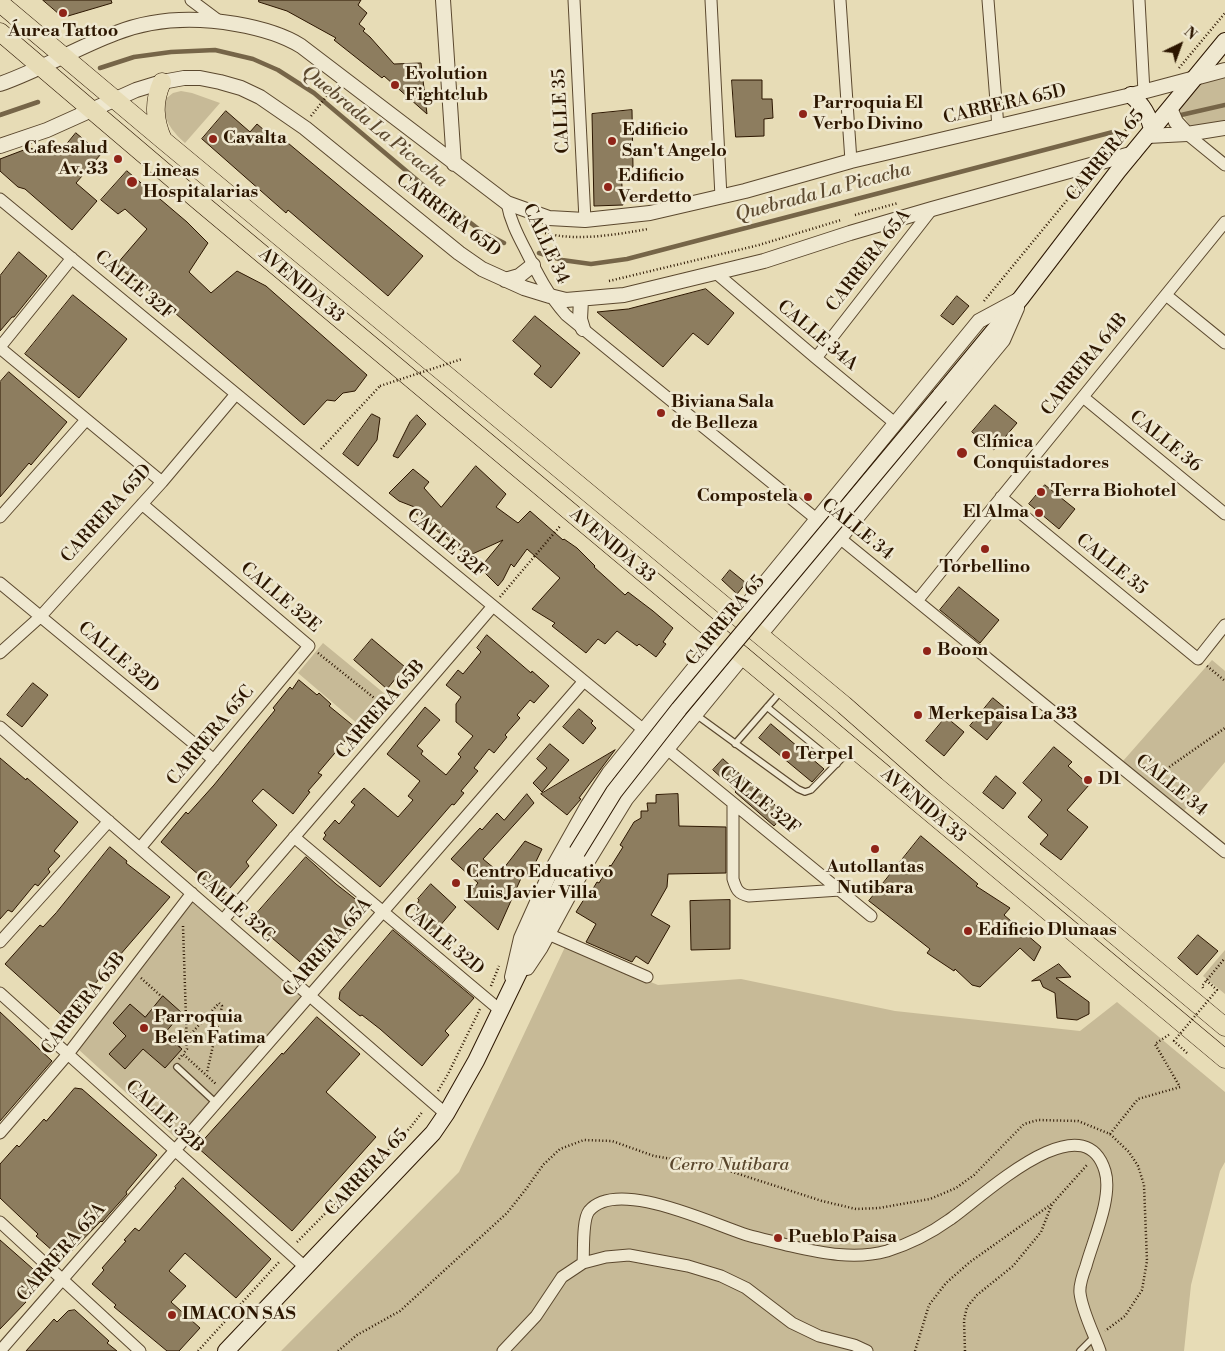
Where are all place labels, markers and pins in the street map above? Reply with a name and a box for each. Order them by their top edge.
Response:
marker: Áurea Tattoo [57,7,69,19]
place label: Áurea Tattoo [8,21,118,43]
place label: Evolution Fightclub [405,64,488,106]
marker: Evolution Fightclub [389,79,401,91]
place label: Parroquia El Verbo Divino [813,93,923,136]
marker: Parroquia El Verbo Divino [797,108,809,120]
place label: Edificio San't Angelo [622,120,727,162]
place label: Cavalta [223,128,287,150]
marker: Cavalta [207,133,219,145]
marker: Edificio San't Angelo [606,135,618,147]
place label: Cafesalud Av. 33 [24,138,108,180]
marker: Cafesalud Av. 33 [112,153,124,165]
place label: Lineas Hospitalarias [143,161,258,203]
place label: Edificio Verdetto [618,166,692,208]
marker: Lineas Hospitalarias [125,175,139,189]
marker: Edificio Verdetto [602,181,614,193]
place label: Biviana Sala de Belleza [671,392,774,434]
marker: Biviana Sala de Belleza [655,407,667,419]
place label: Clínica Conquistadores [973,432,1109,474]
marker: Clínica Conquistadores [955,446,969,460]
place label: Terra Biohotel [1051,481,1176,503]
place label: Compostela [697,486,798,508]
marker: Terra Biohotel [1035,486,1047,498]
marker: Compostela [802,491,814,503]
place label: El Alma [963,502,1029,524]
marker: El Alma [1033,507,1045,519]
marker: Torbellino [979,543,991,555]
place label: Torbellino [940,557,1030,579]
place label: Boom [937,640,988,662]
marker: Boom [921,645,933,657]
place label: Merkepaisa La 33 [928,704,1077,726]
marker: Merkepaisa La 33 [912,709,924,721]
place label: Terpel [796,744,853,766]
marker: Terpel [780,749,792,761]
place label: D1 [1098,769,1121,791]
marker: D1 [1082,774,1094,786]
marker: Autollantas Nutibara [869,843,881,855]
place label: Autollantas Nutibara [826,857,924,900]
place label: Centro Educativo Luis Javier Villa [466,862,614,904]
marker: Centro Educativo Luis Javier Villa [450,877,462,889]
place label: Edificio Dlunaas [978,920,1117,942]
marker: Edificio Dlunaas [962,925,974,937]
place label: Parroquia Belen Fatima [154,1007,266,1050]
marker: Parroquia Belen Fatima [138,1022,150,1034]
place label: Pueblo Paisa [788,1227,897,1249]
marker: Pueblo Paisa [772,1232,784,1244]
place label: IMACON SAS [182,1304,296,1326]
marker: IMACON SAS [166,1309,178,1321]

